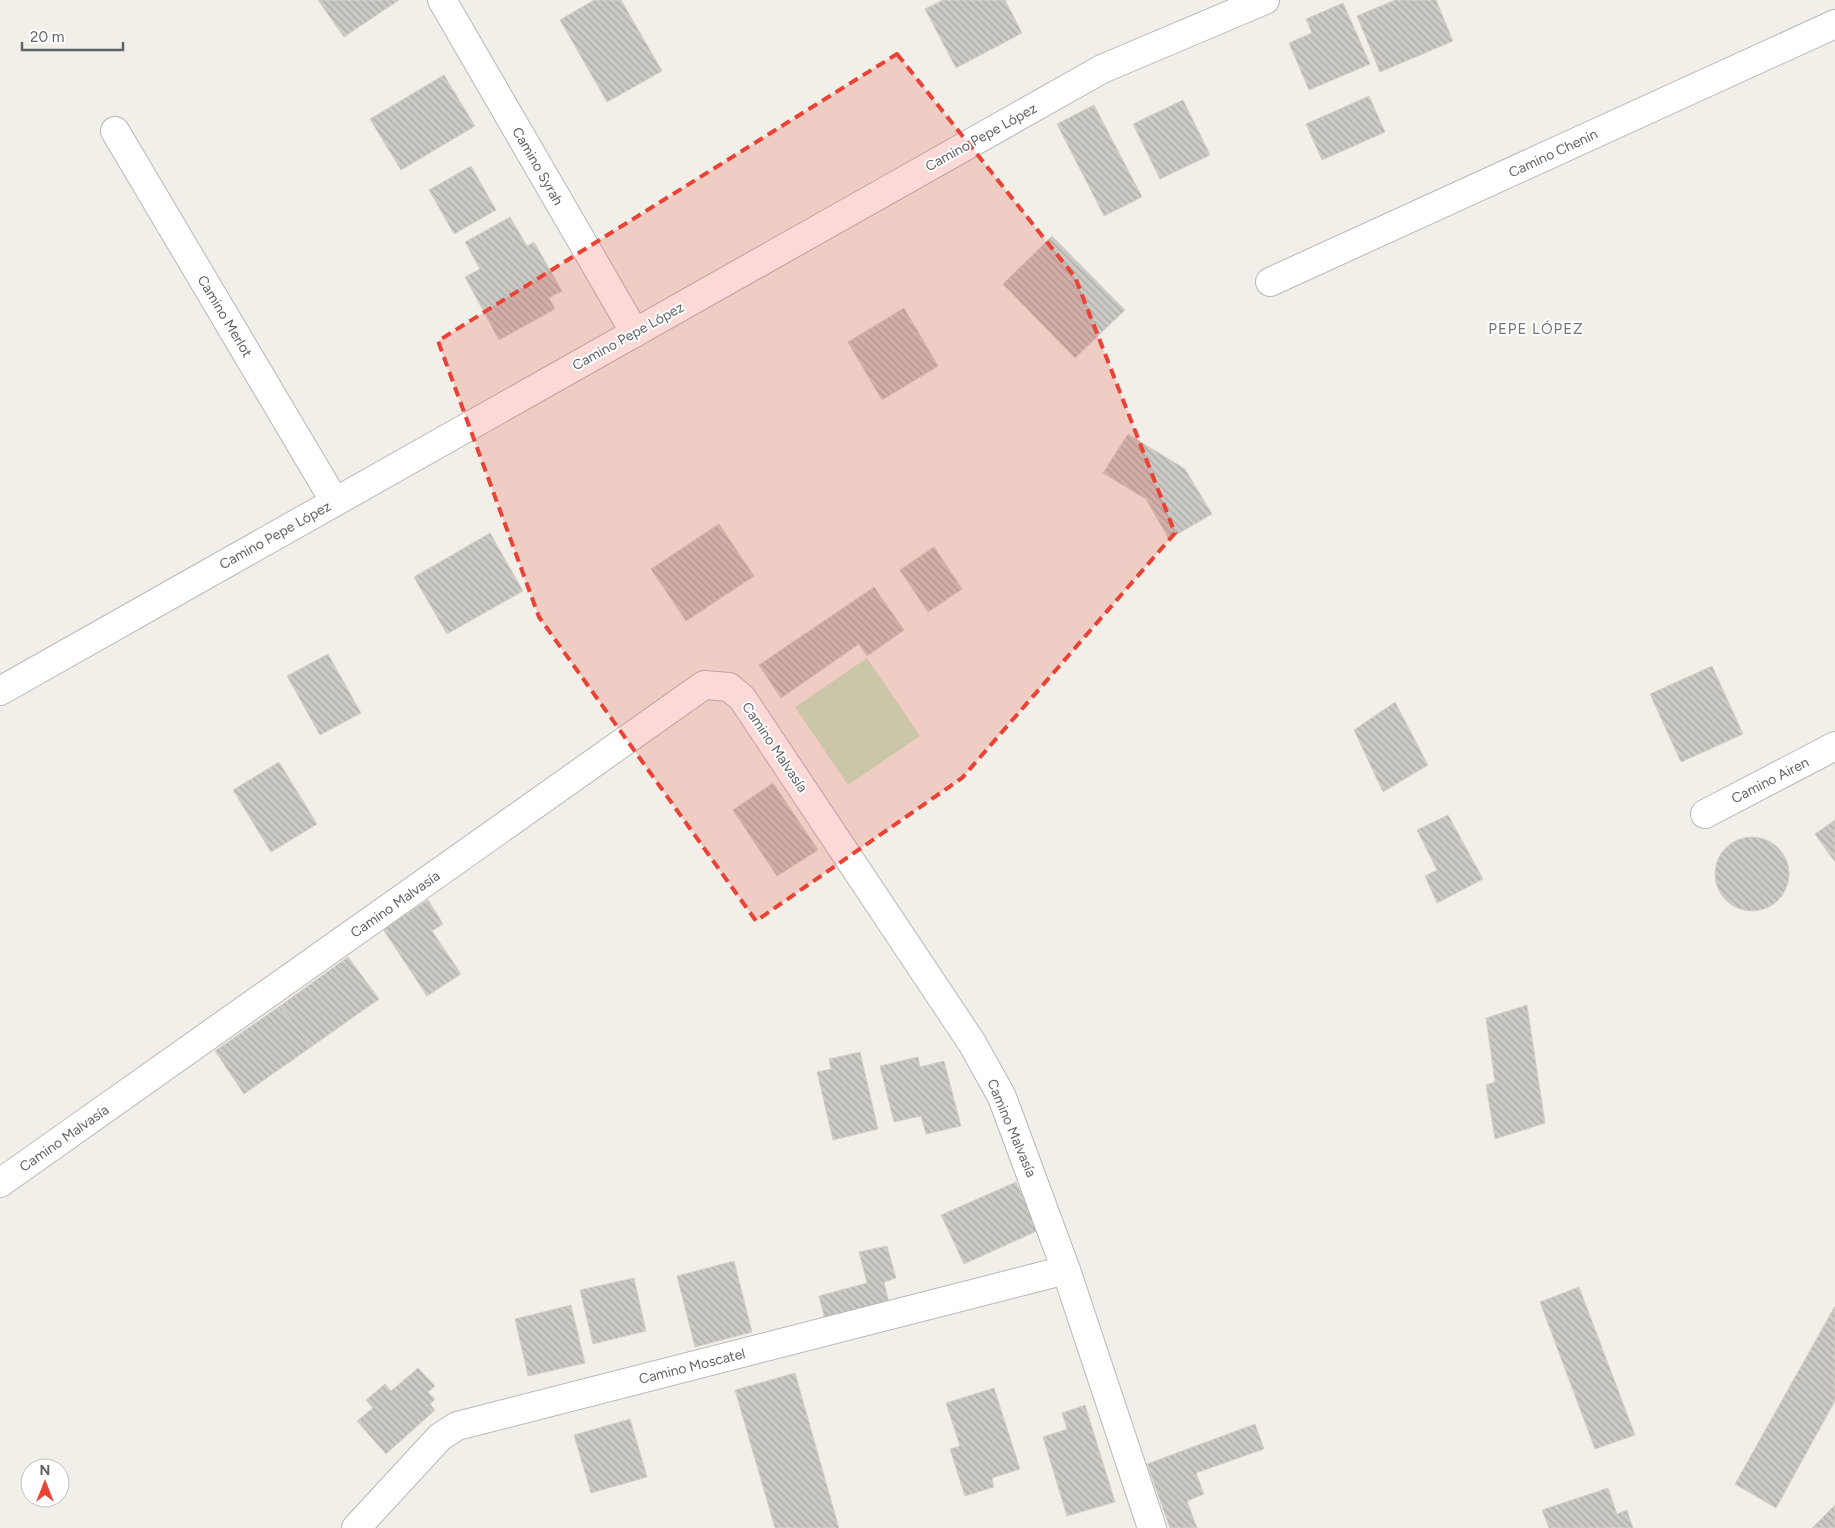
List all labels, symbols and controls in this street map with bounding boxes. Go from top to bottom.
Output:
scale bar [22,20,124,52]
text: 20 m [30,28,64,46]
street label: Camino Pepe López [922,100,1040,175]
street label: Camino Syrah [508,124,567,209]
street label: Camino Chenin [1506,125,1601,181]
street label: Camino Merlot [193,272,256,360]
street label: Camino Pepe López [569,299,687,374]
district label: PEPE LÓPEZ [1488,320,1584,338]
street label: Camino Pepe López [216,498,334,573]
street label: Camino Malvasía [738,699,811,796]
street label: Camino Airen [1729,754,1812,807]
street label: Camino Malvasía [347,867,443,941]
street label: Camino Malvasía [983,1077,1040,1180]
street label: Camino Malvasía [16,1101,112,1175]
street label: Camino Moscatel [637,1345,747,1388]
north arrow [20,1458,70,1508]
text: N [40,1462,50,1479]

